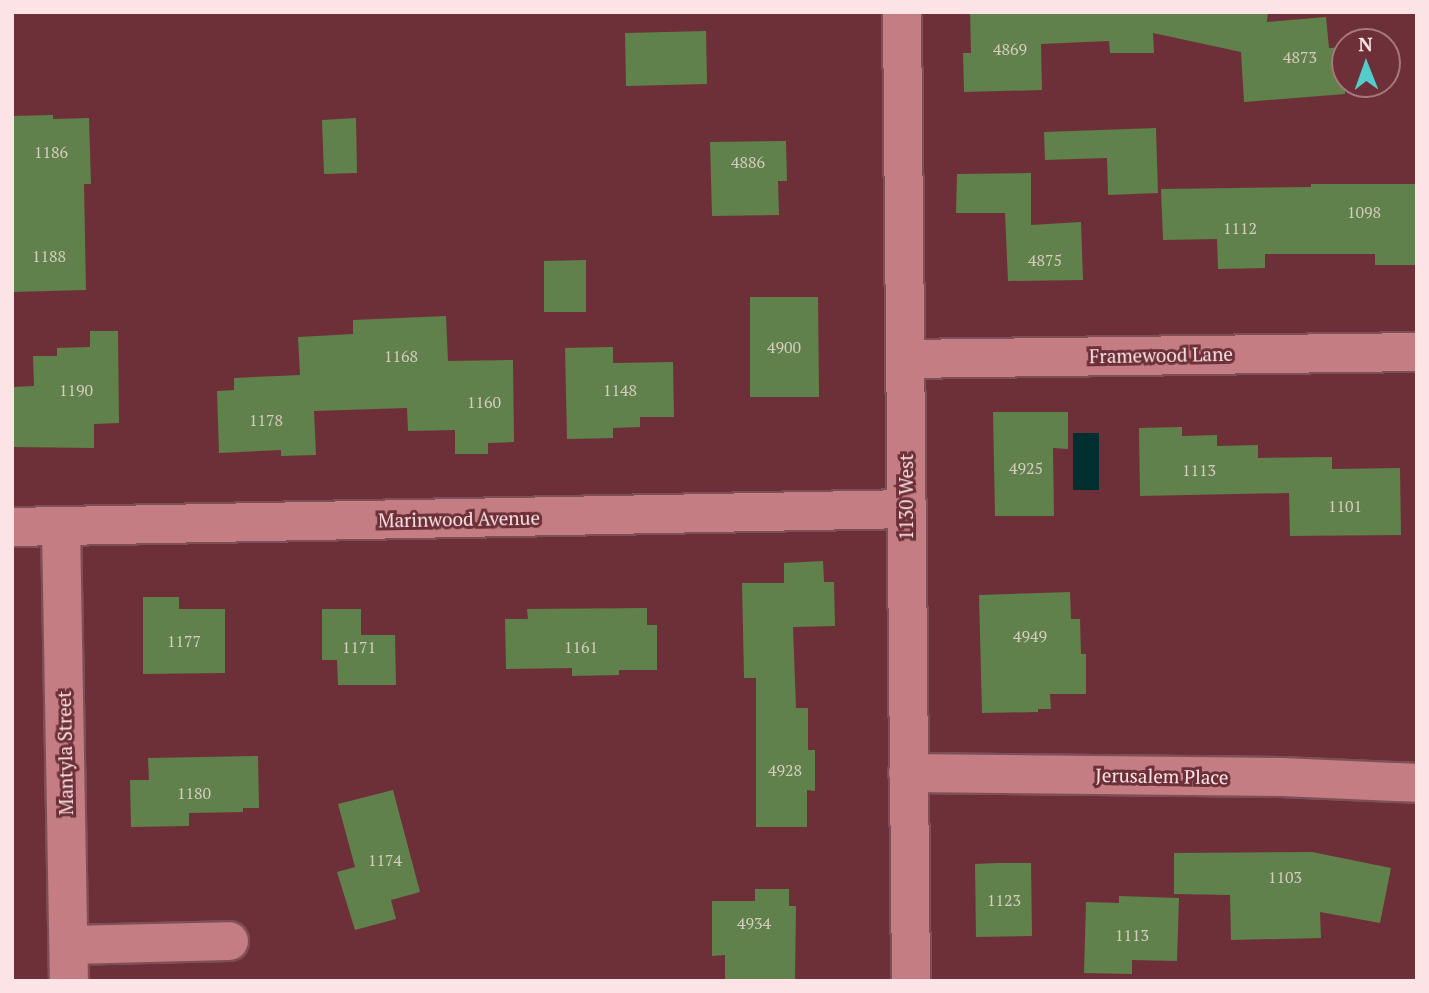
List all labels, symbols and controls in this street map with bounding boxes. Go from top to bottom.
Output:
north arrow [1331,28,1401,98]
text: N [1358,31,1373,56]
house number: 4869 [993,39,1027,59]
house number: 4873 [1283,47,1317,67]
house number: 1186 [34,142,68,162]
house number: 4886 [731,152,765,172]
house number: 1098 [1347,202,1381,222]
house number: 1112 [1223,218,1257,238]
house number: 1188 [32,246,66,266]
house number: 4875 [1028,250,1062,270]
house number: 4900 [767,337,801,357]
street label: Framewood Lane [1089,342,1233,368]
house number: 1168 [384,346,418,366]
house number: 1190 [59,380,93,400]
house number: 1148 [603,380,637,400]
house number: 1160 [467,392,501,412]
house number: 1178 [249,410,283,430]
street label: 1130 West [895,454,917,540]
house number: 4925 [1009,458,1043,478]
house number: 1113 [1182,460,1216,480]
house number: 1101 [1328,496,1362,516]
street label: Marinwood Avenue [378,506,540,532]
house number: 4949 [1013,626,1047,646]
house number: 1177 [167,631,201,651]
house number: 1171 [342,637,376,657]
house number: 1161 [564,637,598,657]
street label: Mantyla Street [53,691,77,815]
house number: 4928 [768,760,802,780]
street label: Jerusalem Place [1095,763,1229,789]
house number: 1180 [177,783,211,803]
house number: 1174 [368,850,402,870]
house number: 1103 [1268,867,1302,887]
house number: 1123 [987,890,1021,910]
house number: 4934 [737,913,771,933]
house number: 1113 [1115,925,1149,945]

